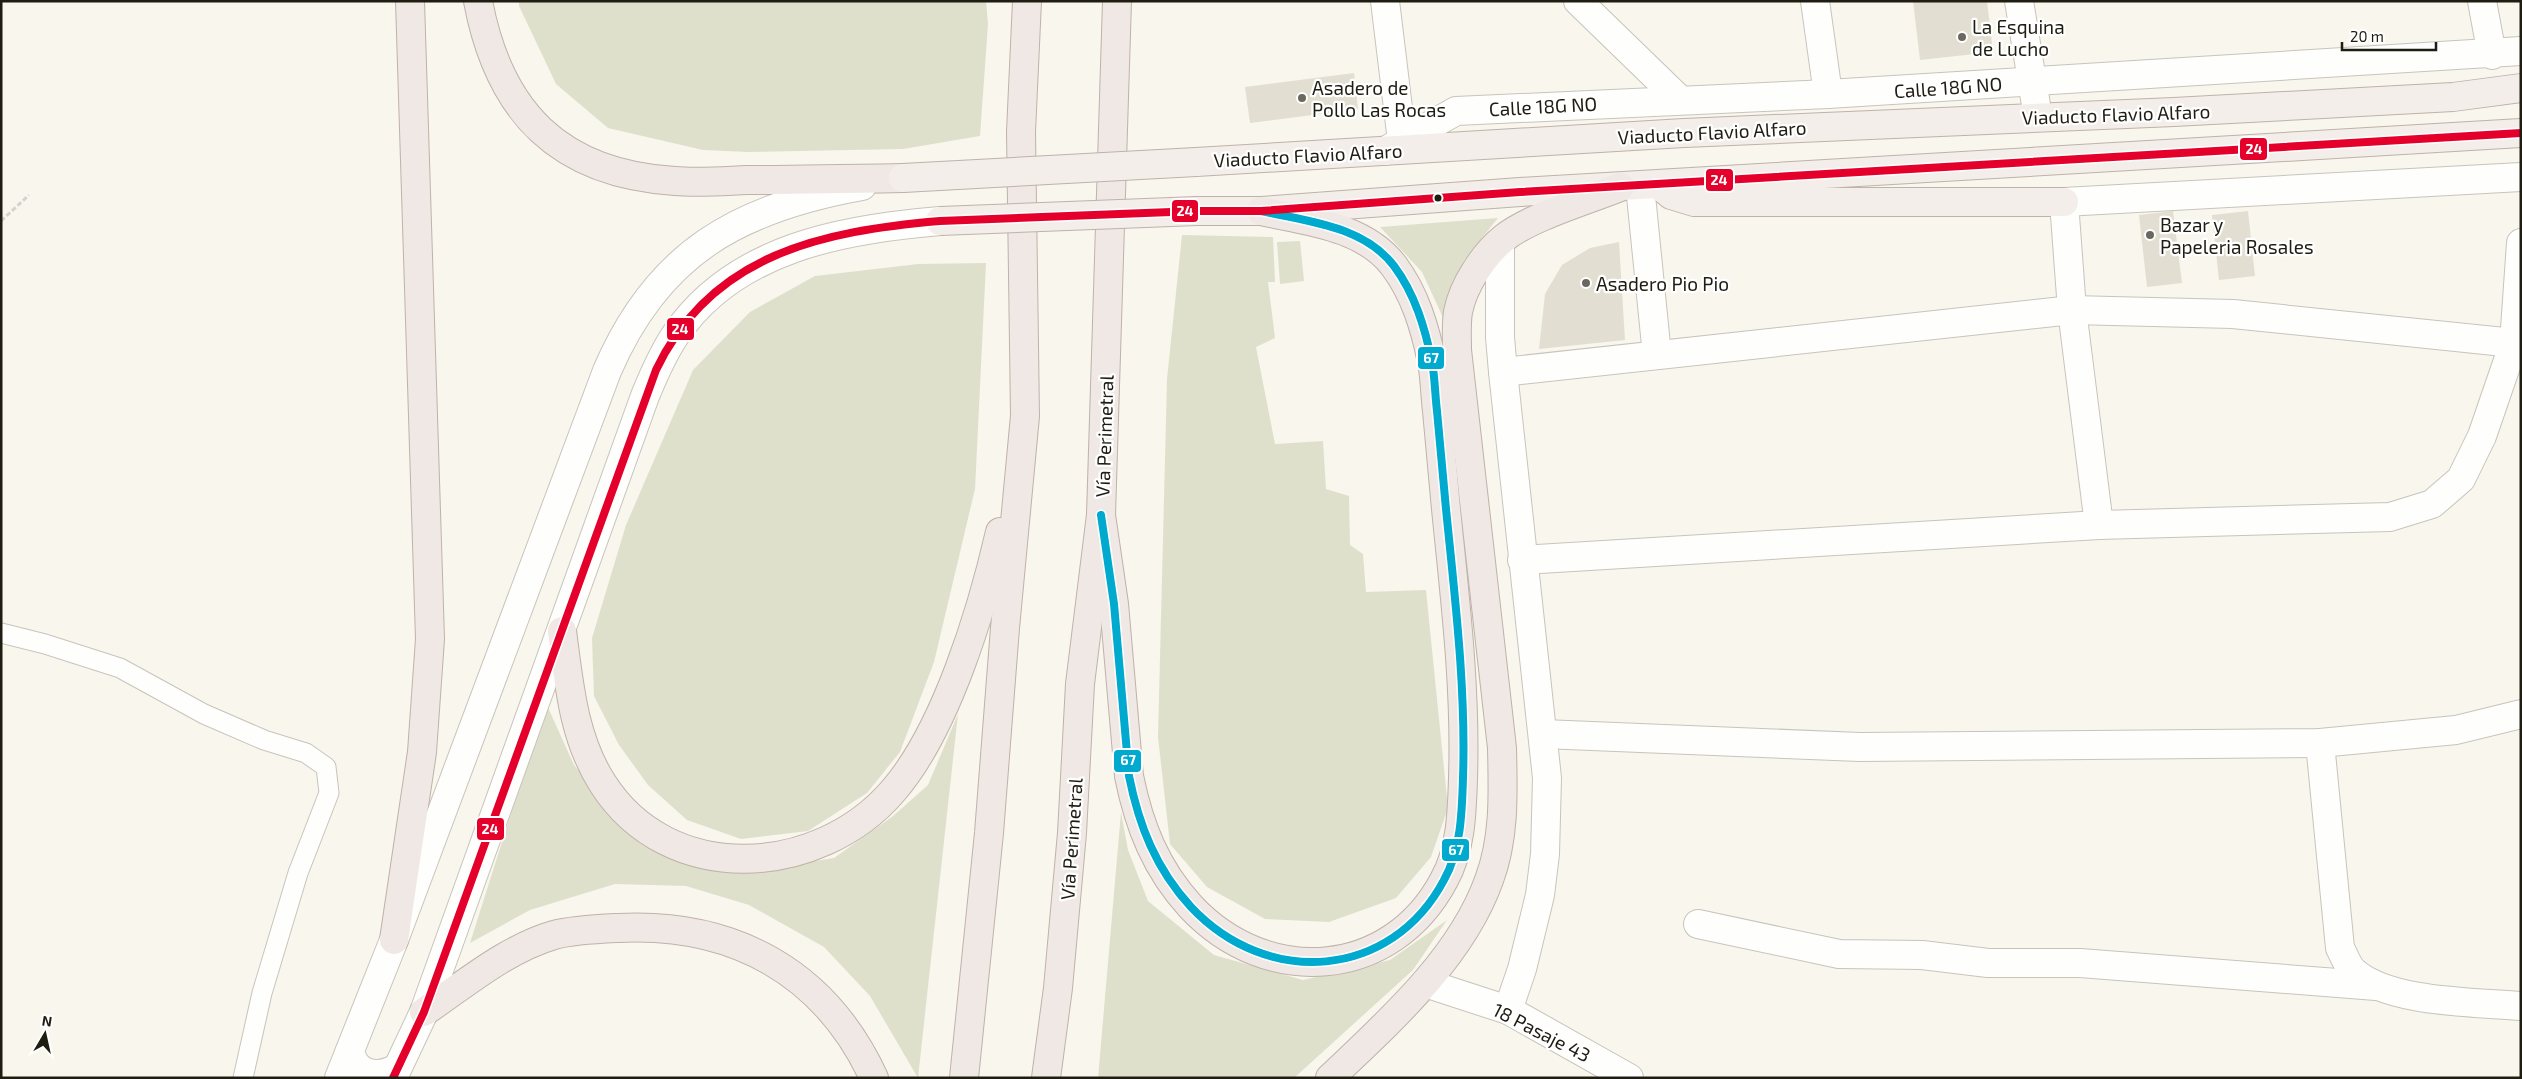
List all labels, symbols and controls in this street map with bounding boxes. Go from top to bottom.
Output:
place label: La Esquina de Lucho [1972,15,2065,60]
scale bar [2342,20,2436,52]
text: 20 m [2350,27,2384,45]
marker: La Esquina de Lucho [1956,31,1968,43]
street label: Calle 18G NO [1893,72,2003,102]
place label: Asadero de Pollo Las Rocas [1312,76,1446,121]
marker: Asadero de Pollo Las Rocas [1296,92,1308,104]
street label: Calle 18G NO [1488,92,1598,120]
street label: Viaducto Flavio Alfaro [2021,99,2211,129]
street label: Viaducto Flavio Alfaro [1617,116,1807,148]
line badge: 24 [2239,137,2268,161]
street label: Viaducto Flavio Alfaro [1213,139,1403,171]
text: 24 [2245,140,2263,157]
line badge: 24 [1705,168,1734,192]
text: 24 [1710,171,1728,188]
unlabelled marker [1433,193,1443,203]
line badge: 24 [1171,199,1199,223]
text: 24 [1176,202,1194,219]
place label: Bazar y Papeleria Rosales [2160,213,2314,258]
marker: Bazar y Papeleria Rosales [2144,229,2156,241]
place label: Asadero Pio Pio [1596,272,1729,295]
marker: Asadero Pio Pio [1580,277,1592,289]
line badge: 24 [666,317,695,341]
text: 24 [671,320,689,337]
line badge: 67 [1417,346,1445,370]
text: 67 [1423,349,1439,366]
street label: Vía Perimetral [1090,374,1118,498]
line badge: 67 [1113,749,1142,773]
text: 67 [1120,751,1136,768]
street label: Vía Perimetral [1055,777,1087,901]
line badge: 24 [476,817,505,841]
text: 24 [481,820,499,837]
line badge: 67 [1441,838,1470,862]
text: 67 [1448,841,1464,858]
street label: 18 Pasaje 43 [1489,998,1595,1066]
north arrow [20,1009,70,1059]
text: N [41,1011,53,1030]

